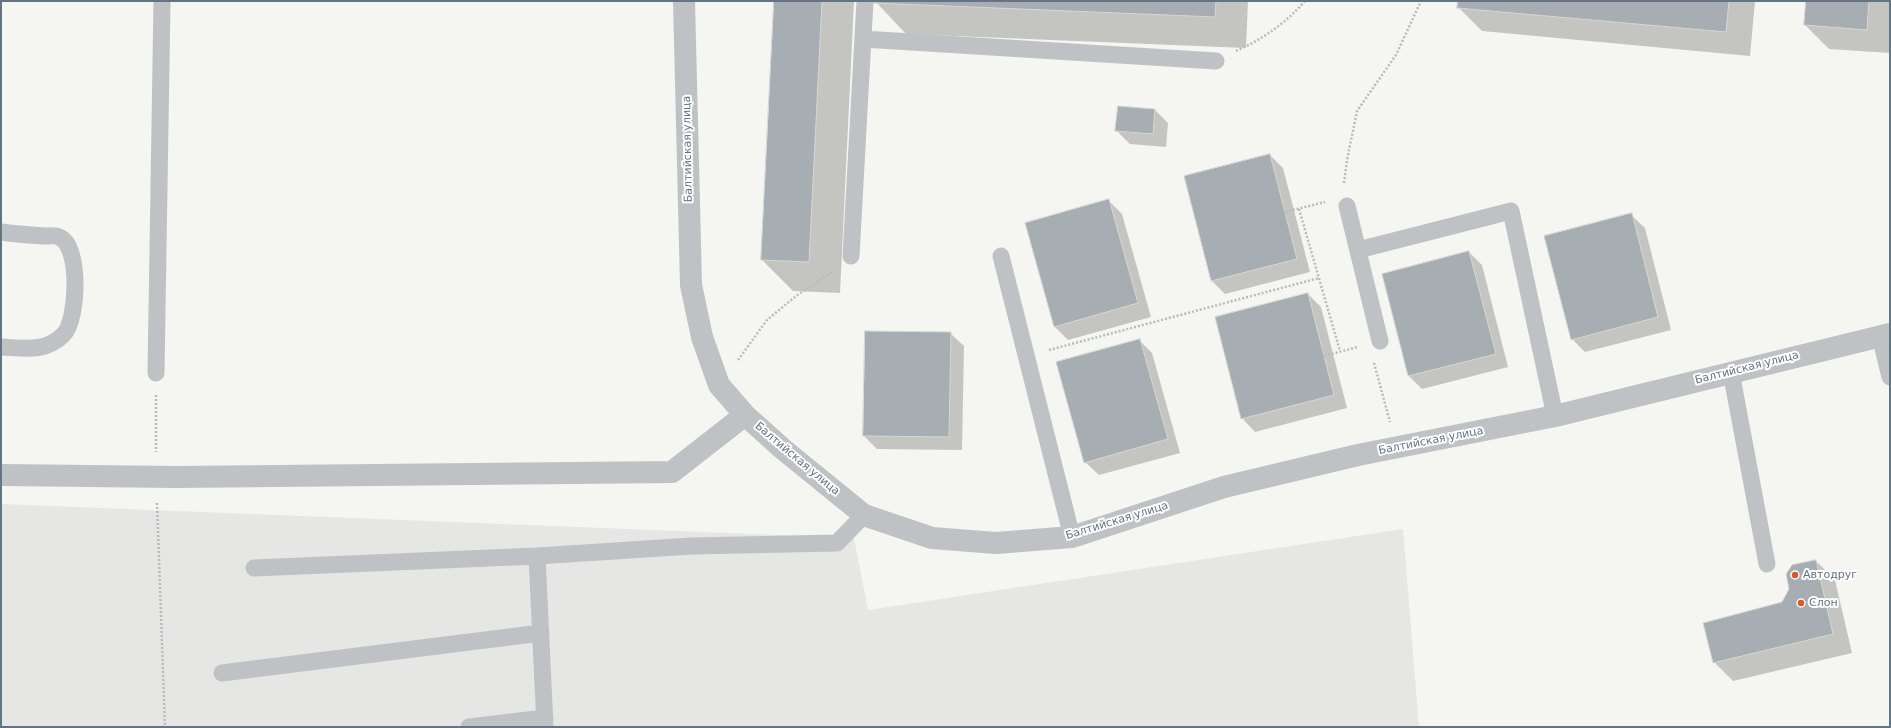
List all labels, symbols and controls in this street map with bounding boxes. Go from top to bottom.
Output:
street label: Балтийская улица [680,96,696,202]
street label: Балтийская улица [1694,349,1800,387]
street label: Балтийская улица [752,420,842,498]
street label: Балтийская улица [1377,424,1485,458]
street label: Балтийская улица [1064,499,1170,543]
place label: Автодруг [1803,568,1857,582]
marker: Автодруг [1790,570,1800,580]
place label: Слон [1809,596,1838,610]
marker: Слон [1796,598,1806,608]

